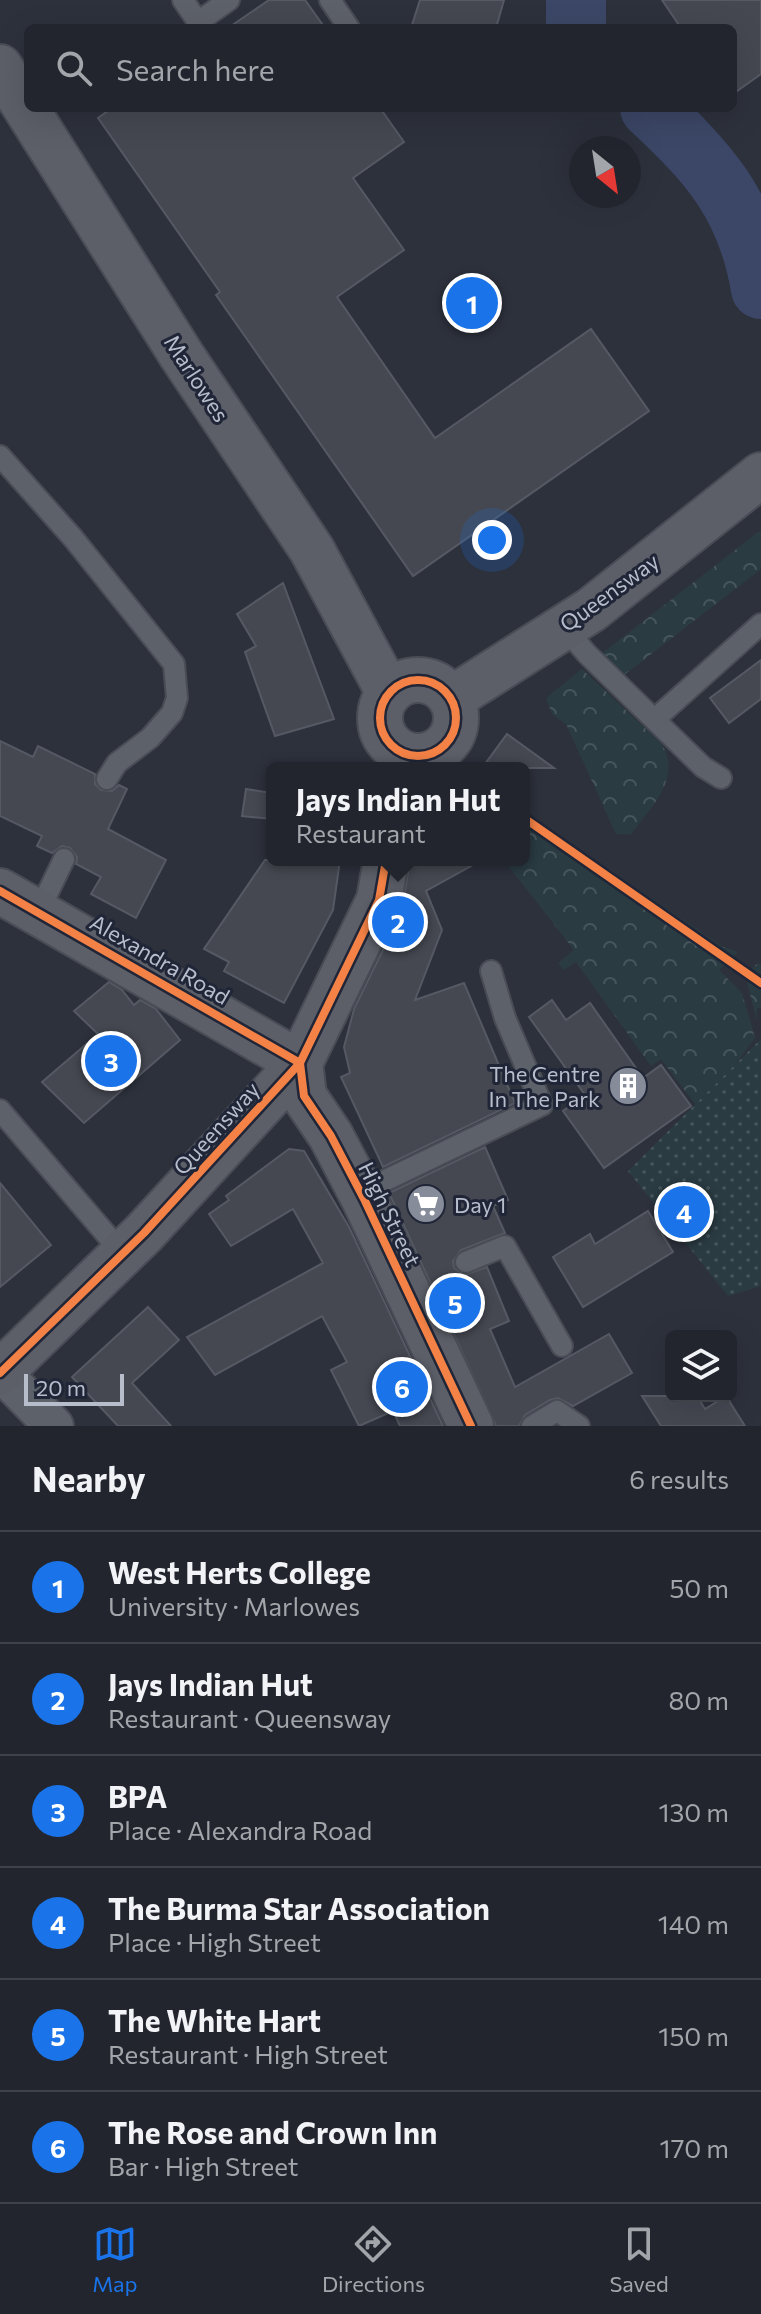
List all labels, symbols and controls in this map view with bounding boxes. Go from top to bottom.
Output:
search box [24,24,737,112]
icon: search [52,46,96,90]
text: Search here [116,50,275,87]
north arrow [569,136,641,208]
pin: 1 [446,273,498,333]
street label: Marlowes [159,329,235,427]
your location [472,520,512,560]
street label: Queensway [554,547,664,637]
popup [266,762,530,866]
text: Jays Indian Hut [296,780,500,817]
text: Restaurant [296,817,426,848]
pin: 2 [372,892,424,952]
street label: Alexandra Road [85,908,235,1010]
pin: 3 [85,1031,137,1091]
place label: The Centre In The Park [488,1060,600,1112]
building icon: The Centre In The Park [607,1065,649,1107]
street label: Queensway [167,1076,265,1180]
street label: High Street [353,1157,427,1271]
pin: 4 [658,1182,710,1242]
supermarket icon: Day 1 [405,1183,447,1225]
place label: Day 1 [454,1191,506,1218]
pin: 5 [429,1273,481,1333]
map controls [665,1330,737,1402]
button: layers [665,1330,737,1402]
pin: 6 [376,1357,428,1417]
scale bar [24,1370,124,1406]
text: 20 m [36,1374,86,1401]
text: Nearby [32,1457,146,1499]
text: 6 results [629,1463,729,1494]
text: West Herts College [108,1553,371,1590]
text: 1 [52,1572,64,1603]
text: 50 m [669,1572,729,1603]
text: University · Marlowes [108,1590,360,1621]
text: Jays Indian Hut [108,1665,313,1702]
text: 2 [51,1684,65,1715]
text: 80 m [669,1684,729,1715]
text: Restaurant · Queensway [108,1702,391,1733]
text: BPA [108,1777,167,1814]
text: 3 [50,1796,66,1827]
text: 130 m [658,1796,729,1827]
text: Place · Alexandra Road [108,1814,372,1845]
text: The Burma Star Association [108,1889,490,1926]
text: 4 [50,1908,66,1939]
text: 140 m [658,1908,729,1939]
text: Place · High Street [108,1926,321,1957]
text: The White Hart [108,2001,321,2038]
text: 5 [50,2020,66,2051]
text: 150 m [658,2020,729,2051]
text: Restaurant · High Street [108,2038,388,2069]
text: The Rose and Crown Inn [108,2113,437,2150]
text: 6 [50,2132,66,2163]
text: 170 m [660,2132,729,2163]
text: Bar · High Street [108,2150,299,2181]
tab: Map [92,2222,138,2297]
tab: Directions [322,2222,425,2297]
tab: Saved [609,2222,669,2297]

